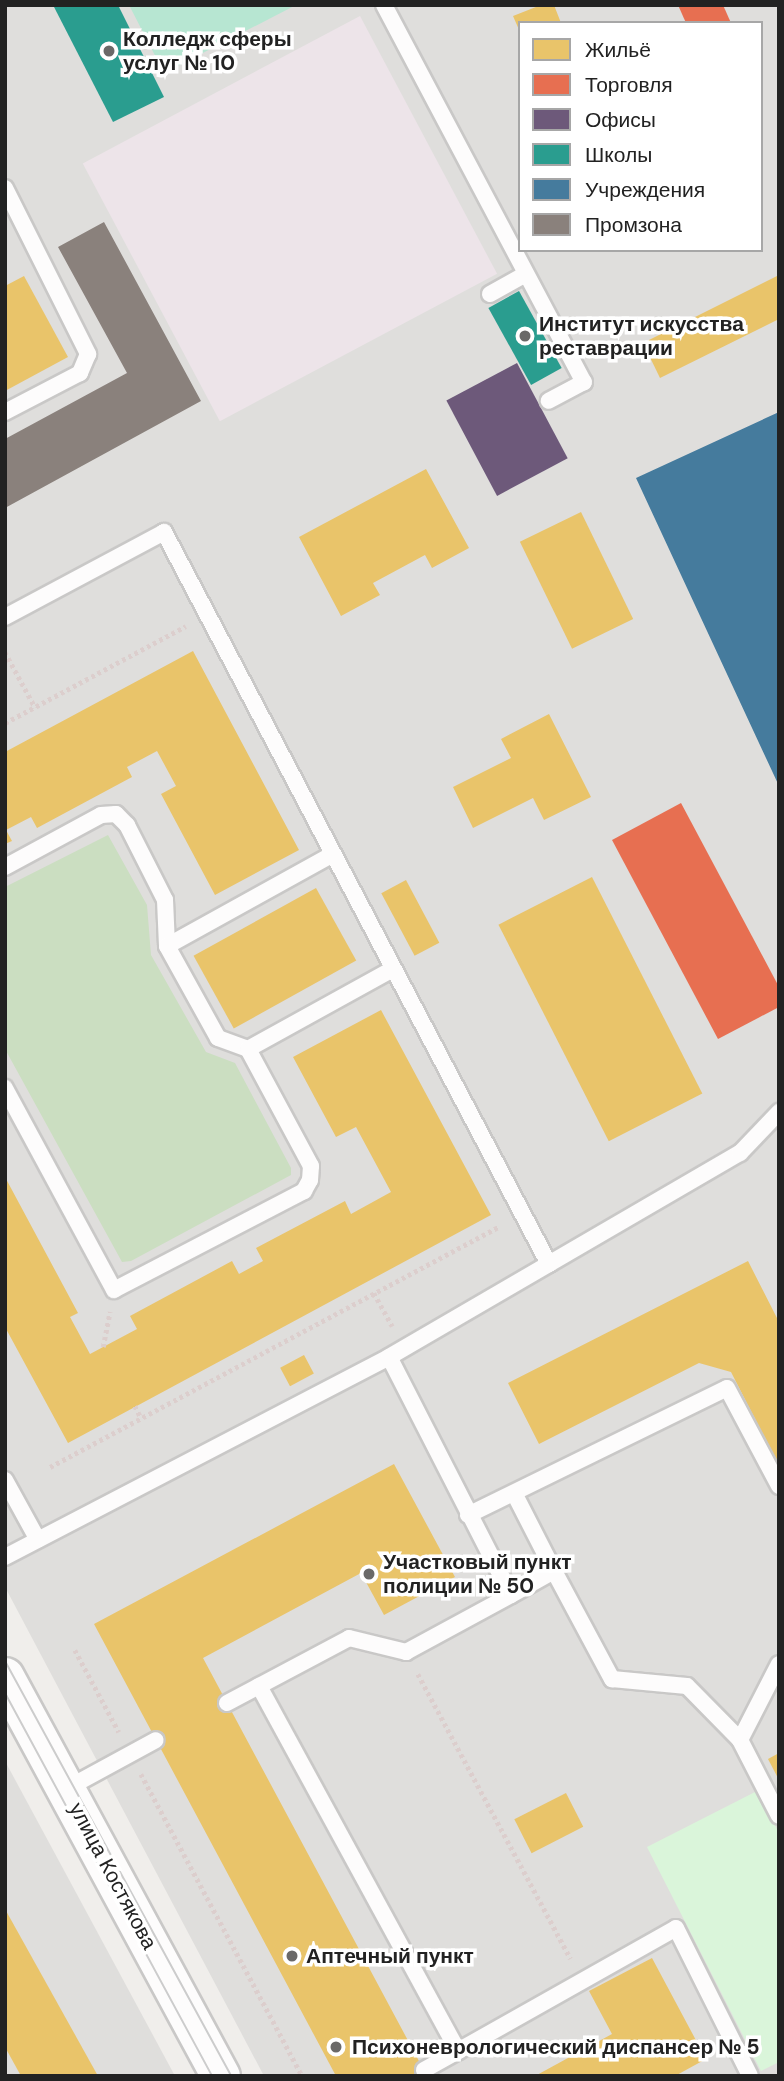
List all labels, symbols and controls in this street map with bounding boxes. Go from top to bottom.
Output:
legend [518,21,763,252]
place label: Колледж сферы услуг № 10 [123,26,292,76]
text: Жильё [585,36,651,64]
marker: Колледж сферы услуг № 10 [101,43,117,59]
text: Торговля [585,71,673,99]
text: Офисы [585,106,656,134]
text: Школы [585,141,652,169]
text: Учреждения [585,176,705,204]
text: Промзона [585,211,682,239]
place label: Институт искусства реставрации [539,311,744,361]
marker: Институт искусства реставрации [517,328,533,344]
place label: Участковый пункт полиции № 50 [383,1549,571,1599]
marker: Участковый пункт полиции № 50 [361,1566,377,1582]
street label: улица Костякова [64,1798,162,1954]
place label: Аптечный пункт [306,1943,474,1969]
marker: Аптечный пункт [284,1948,300,1964]
place label: Психоневрологический диспансер № 5 [352,2034,760,2060]
marker: Психоневрологический диспансер № 5 [326,2037,346,2057]

